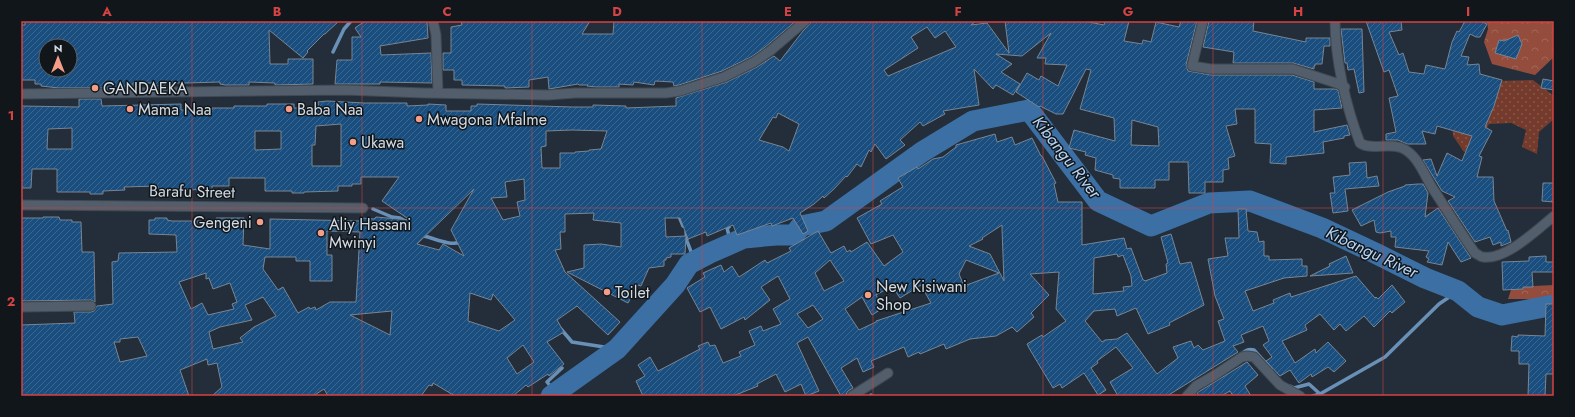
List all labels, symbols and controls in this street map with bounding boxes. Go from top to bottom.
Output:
text: A [101,2,112,21]
text: B [273,2,282,21]
text: C [442,2,452,21]
text: D [612,2,622,21]
text: E [784,2,792,21]
text: F [954,2,962,21]
text: G [1123,2,1134,21]
text: H [1293,2,1303,21]
text: I [1466,2,1470,21]
north arrow [38,38,78,78]
text: N [54,40,62,56]
place label: GANDAEKA [103,77,188,100]
marker: GANDAEKA [90,83,100,93]
place label: Mama Naa [138,98,211,121]
place label: Baba Naa [297,98,363,121]
marker: Mama Naa [125,104,135,114]
marker: Baba Naa [284,104,294,114]
text: 1 [8,106,14,125]
place label: Mwagona Mfalme [427,108,547,131]
water label: Kibangu River [1027,111,1108,204]
marker: Mwagona Mfalme [414,114,424,124]
place label: Ukawa [361,131,404,154]
marker: Ukawa [348,137,358,147]
street label: Barafu Street [149,179,235,204]
place label: Gengeni [193,211,252,234]
place label: Aliy Hassani Mwinyi [329,213,412,254]
marker: Gengeni [255,217,265,227]
water label: Kibangu River [1322,220,1423,284]
marker: Aliy Hassani Mwinyi [316,228,326,238]
place label: New Kisiwani Shop [876,275,967,316]
place label: Toilet [615,281,650,304]
marker: Toilet [602,287,612,297]
marker: New Kisiwani Shop [863,290,873,300]
text: 2 [7,292,15,311]

